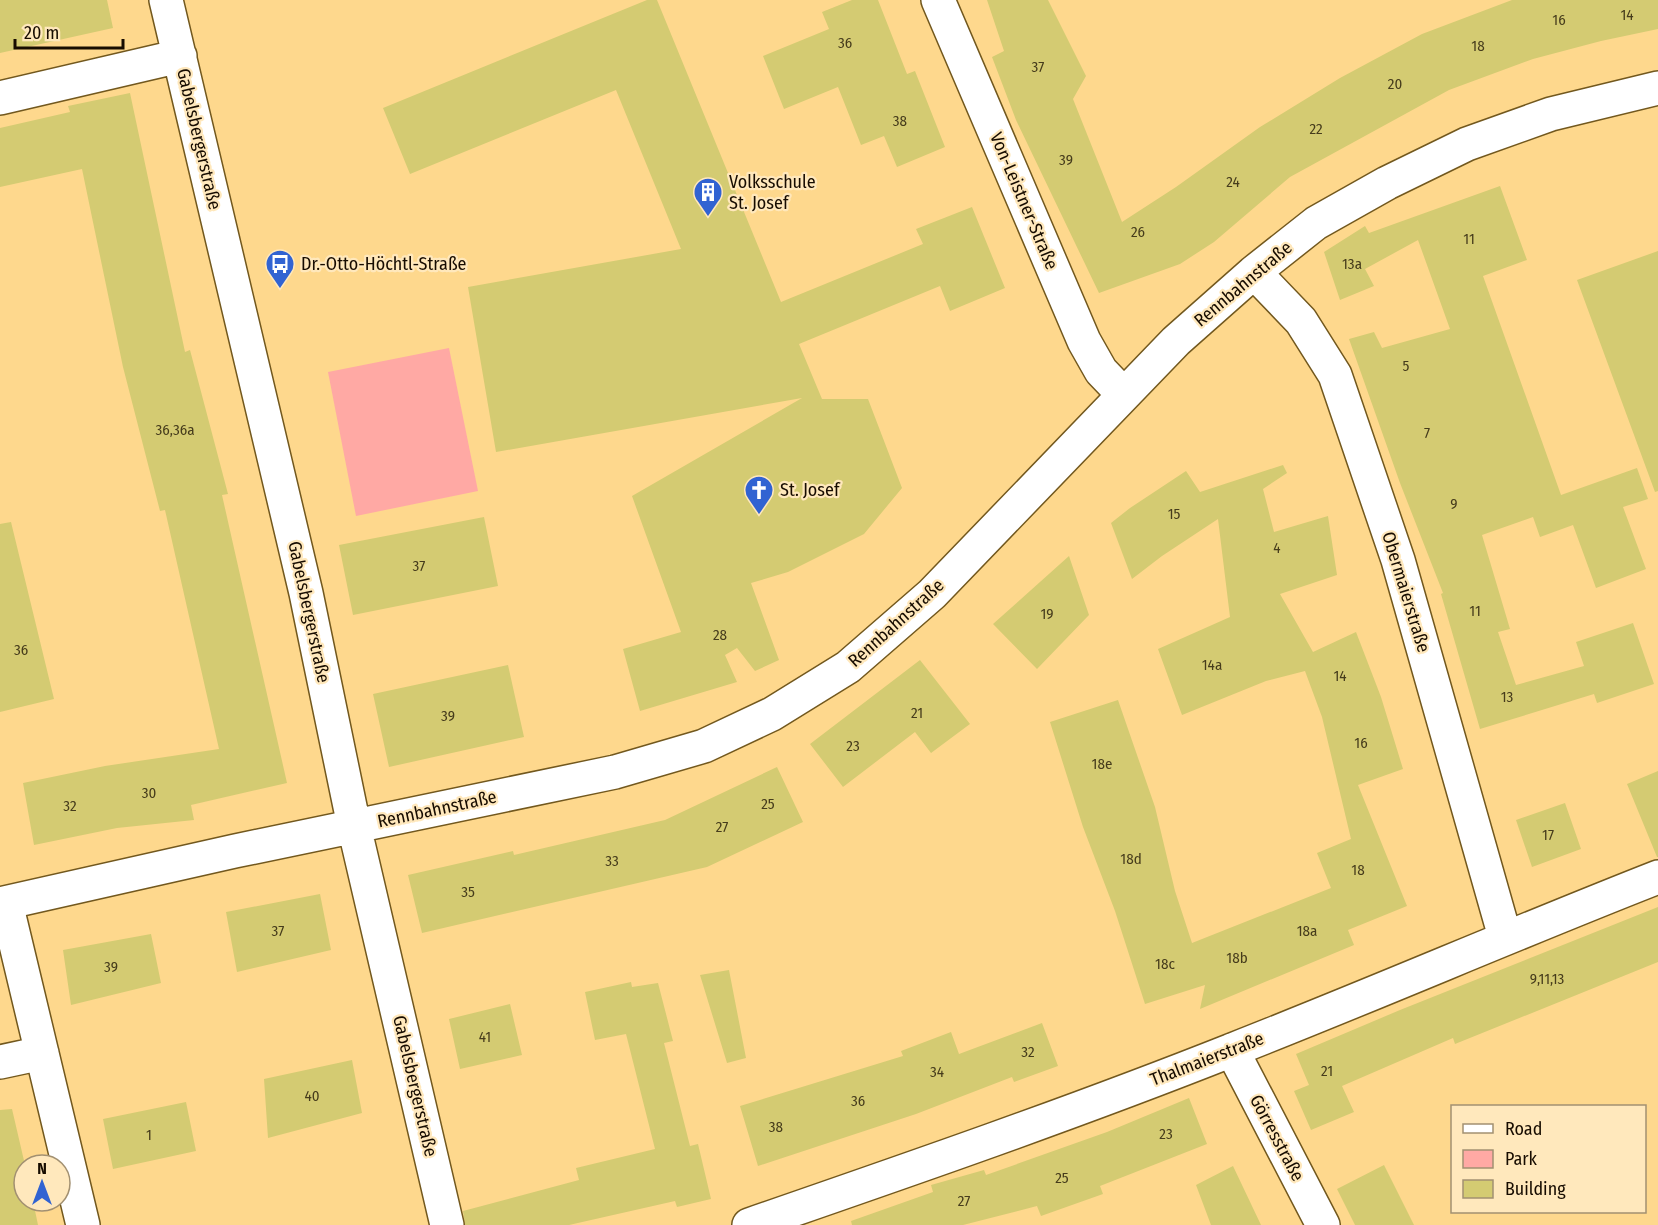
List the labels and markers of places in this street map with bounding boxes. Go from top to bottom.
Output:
place label: Volksschule St. Josef [729,171,816,214]
building icon: Volksschule St. Josef [692,176,724,218]
bus stop icon: Dr.-Otto-Höchtl-Straße [264,248,296,290]
place label: Dr.-Otto-Höchtl-Straße [301,253,467,275]
church icon: St. Josef [743,474,775,516]
place label: St. Josef [780,479,841,501]

